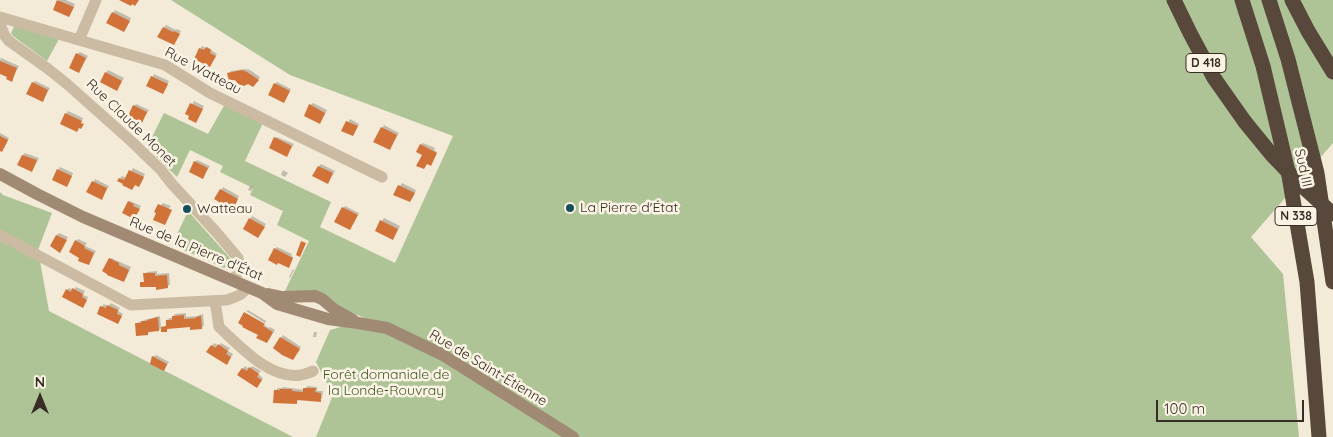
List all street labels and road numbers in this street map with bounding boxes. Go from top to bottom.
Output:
street label: Rue Watteau [162,44,244,98]
road number: D 418 [1186,54,1226,72]
street label: Rue Claude Monet [83,76,179,170]
street label: Sud III [1291,147,1315,189]
road number: N 338 [1275,207,1317,226]
street label: Rue de la Pierre d'État [127,213,265,285]
street label: Rue de Saint-Étienne [426,326,550,410]

